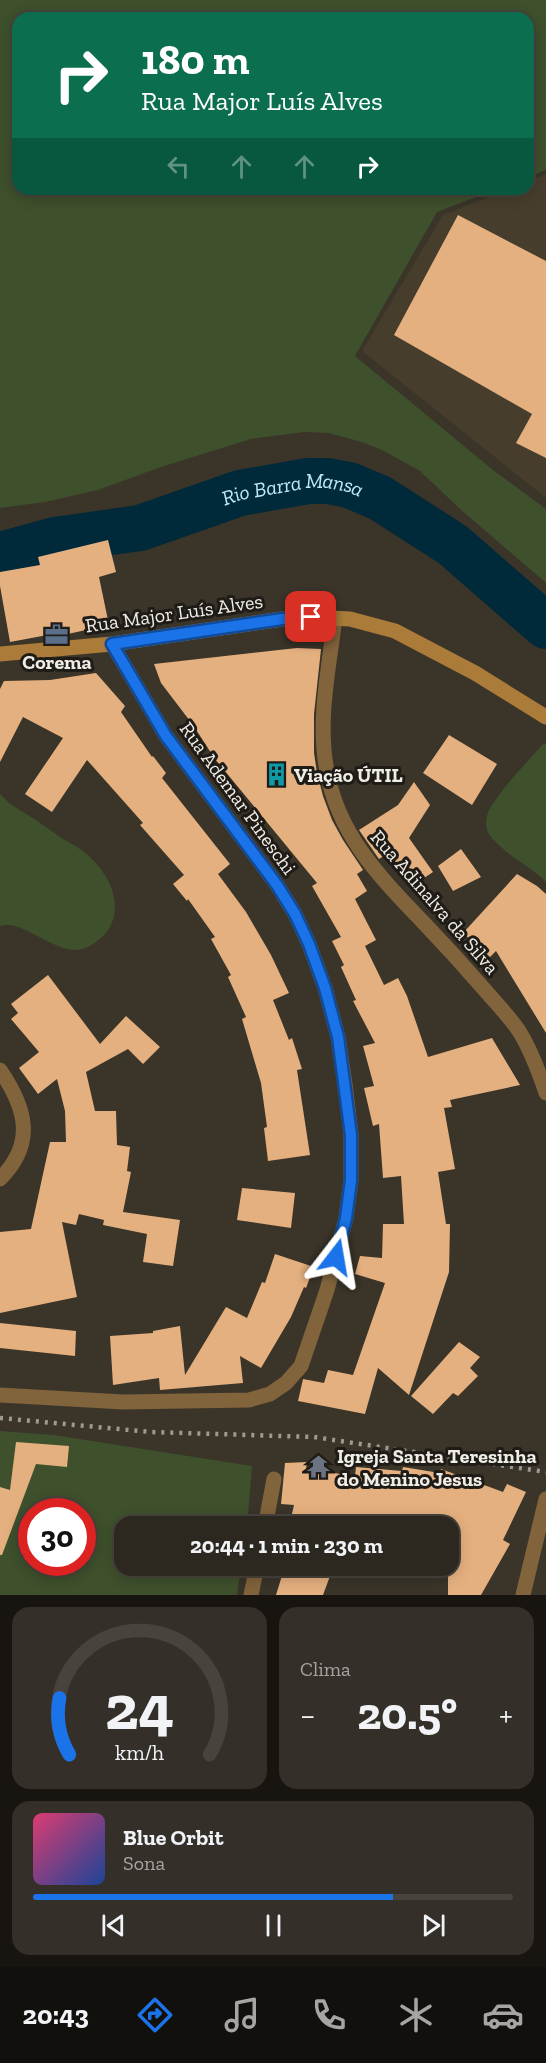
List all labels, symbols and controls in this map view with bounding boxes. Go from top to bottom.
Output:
text: 180 m [141,34,249,85]
icon: right [42,36,120,114]
text: Rua Major Luís Alves [141,85,383,117]
icon: left [162,150,195,183]
icon: ahead [225,150,258,183]
icon: ahead [288,150,321,183]
icon: right [351,150,384,183]
water label: Rio Barra Mansa [218,467,368,510]
street label: Rua Major Luís Alves [84,589,264,637]
pin [285,591,336,642]
icon: arrive [294,600,327,633]
office icon: Corema [44,621,70,647]
place label: Corema [22,650,92,674]
street label: Rua Ademar Pineschi [175,717,302,879]
building icon: Viação ÚTIL [263,762,289,788]
place label: Viação ÚTIL [294,763,403,787]
street label: Rua Adinalva da Silva [366,825,504,979]
position arrow [304,1225,368,1289]
place label: Igreja Santa Teresinha do Menino Jesus [337,1444,537,1491]
temple icon: Igreja Santa Teresinha do Menino Jesus [306,1454,332,1480]
speed limit sign: 30 [18,1498,96,1576]
text: 20:44 · 1 min · 230 m [190,1532,383,1559]
text: Clima [300,1657,351,1681]
text: 24 [105,1670,174,1745]
text: 20.5° [357,1687,457,1741]
text: − [300,1695,315,1734]
text: + [499,1695,513,1734]
text: km/h [115,1740,164,1765]
text: Blue Orbit [123,1824,223,1851]
text: Sona [123,1851,165,1875]
icon: previous [97,1909,130,1942]
icon: pause [257,1909,290,1942]
icon: next [417,1909,450,1942]
icon: directions [134,1994,176,2036]
icon: music [221,1994,263,2036]
icon: phone [308,1994,350,2036]
icon: climate [395,1994,437,2036]
icon: car [482,1994,524,2036]
text: 20:43 [22,1999,89,2031]

